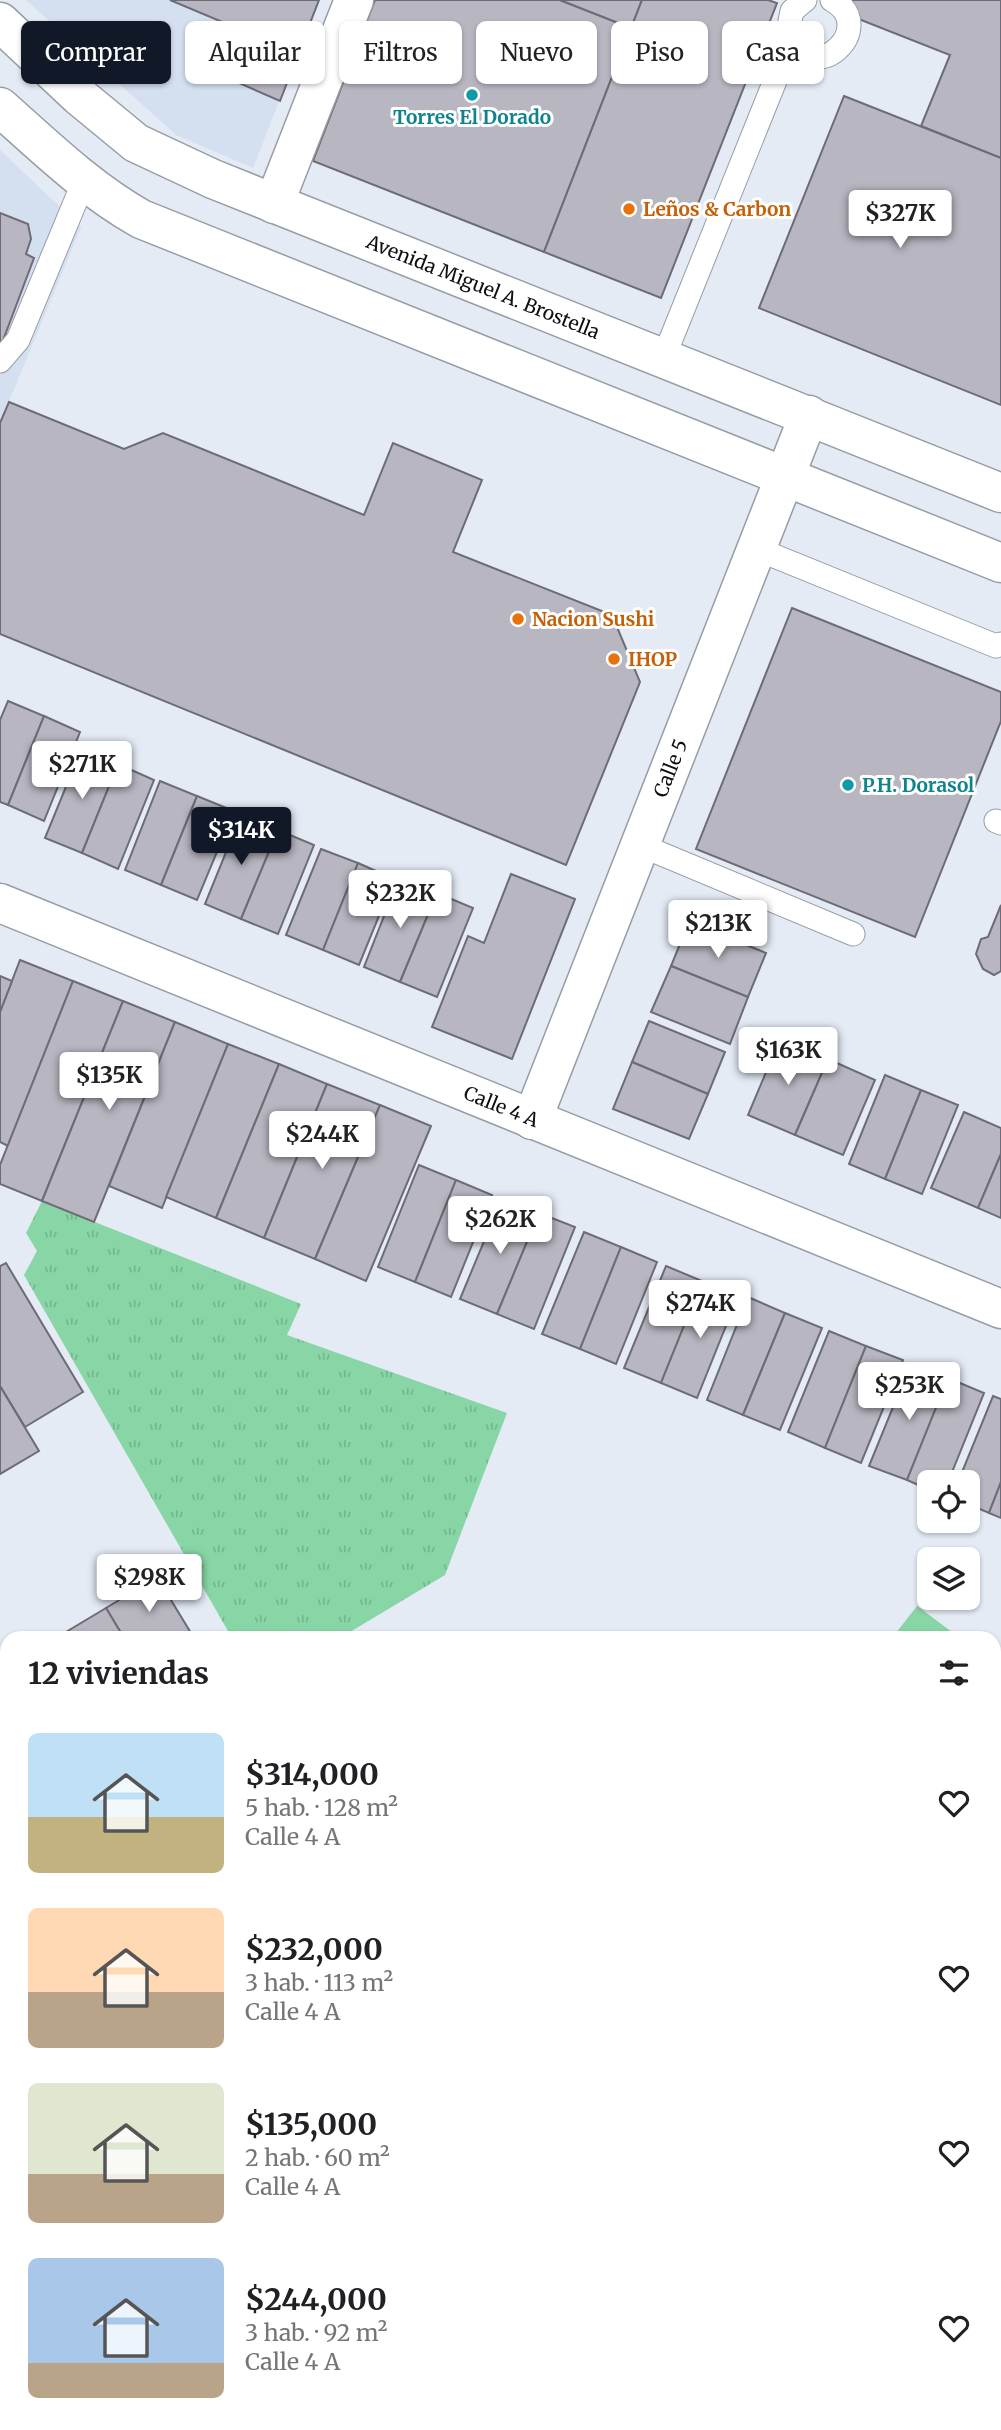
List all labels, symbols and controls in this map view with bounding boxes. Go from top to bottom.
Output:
chip: Comprar [21,21,171,84]
chip: Alquilar [185,21,325,84]
chip: Filtros [339,21,462,84]
chip: Nuevo [476,21,597,84]
chip: Piso [611,21,708,84]
chip: Casa [722,21,824,84]
marker: Torres El Dorado [464,87,480,103]
place label: Torres El Dorado [393,105,551,129]
pin: $327K [851,190,949,250]
place label: Leños & Carbon [643,197,791,221]
text: $327K [865,198,935,227]
marker: Leños & Carbon [621,201,637,217]
street label: Avenida Miguel A. Brostella [362,229,603,344]
place label: Nacion Sushi [532,607,655,631]
marker: Nacion Sushi [510,611,526,627]
place label: IHOP [628,647,678,671]
marker: IHOP [606,651,622,667]
street label: Calle 5 [648,736,692,801]
pin: $271K [33,742,131,801]
text: $271K [48,749,116,778]
place label: P.H. Dorasol [862,773,974,797]
marker: P.H. Dorasol [840,777,856,793]
pin: $314K [192,808,290,867]
text: $314K [207,815,275,844]
pin: $232K [351,870,449,930]
text: $232K [365,878,435,907]
pin: $213K [669,900,767,960]
text: $213K [684,908,752,937]
pin: $163K [739,1028,837,1087]
text: $163K [755,1035,821,1064]
pin: $135K [60,1052,158,1112]
text: $135K [76,1060,142,1089]
street label: Calle 4 A [460,1080,543,1132]
pin: $244K [273,1112,371,1171]
text: $244K [285,1119,359,1148]
pin: $262K [451,1196,549,1256]
text: $262K [464,1204,536,1233]
pin: $274K [651,1280,749,1340]
text: $274K [665,1288,735,1317]
pin: $253K [860,1362,958,1422]
text: $253K [874,1370,944,1399]
map controls [917,1470,980,1610]
button: locate [917,1470,980,1533]
button: layers [917,1547,980,1610]
pin: $298K [100,1554,198,1614]
text: $298K [113,1562,185,1591]
text: 12 viviendas [28,1654,209,1692]
icon: filters [935,1654,973,1692]
text: $314,000 [245,1755,379,1793]
icon: home [84,1761,168,1845]
icon: heart [935,1784,973,1822]
text: 5 hab. · 128 m² [245,1793,398,1822]
text: Calle 4 A [245,1822,340,1851]
text: $232,000 [245,1930,383,1968]
icon: home [84,1936,168,2020]
icon: heart [935,1959,973,1997]
text: 3 hab. · 113 m² [245,1968,393,1997]
text: Calle 4 A [245,1997,340,2026]
text: $135,000 [245,2105,377,2143]
icon: home [84,2111,168,2195]
icon: heart [935,2134,973,2172]
text: 2 hab. · 60 m² [245,2143,390,2172]
text: Calle 4 A [245,2172,340,2201]
text: $244,000 [245,2280,387,2318]
icon: home [84,2286,168,2370]
icon: heart [935,2309,973,2347]
text: 3 hab. · 92 m² [245,2318,387,2347]
text: Calle 4 A [245,2347,340,2376]

